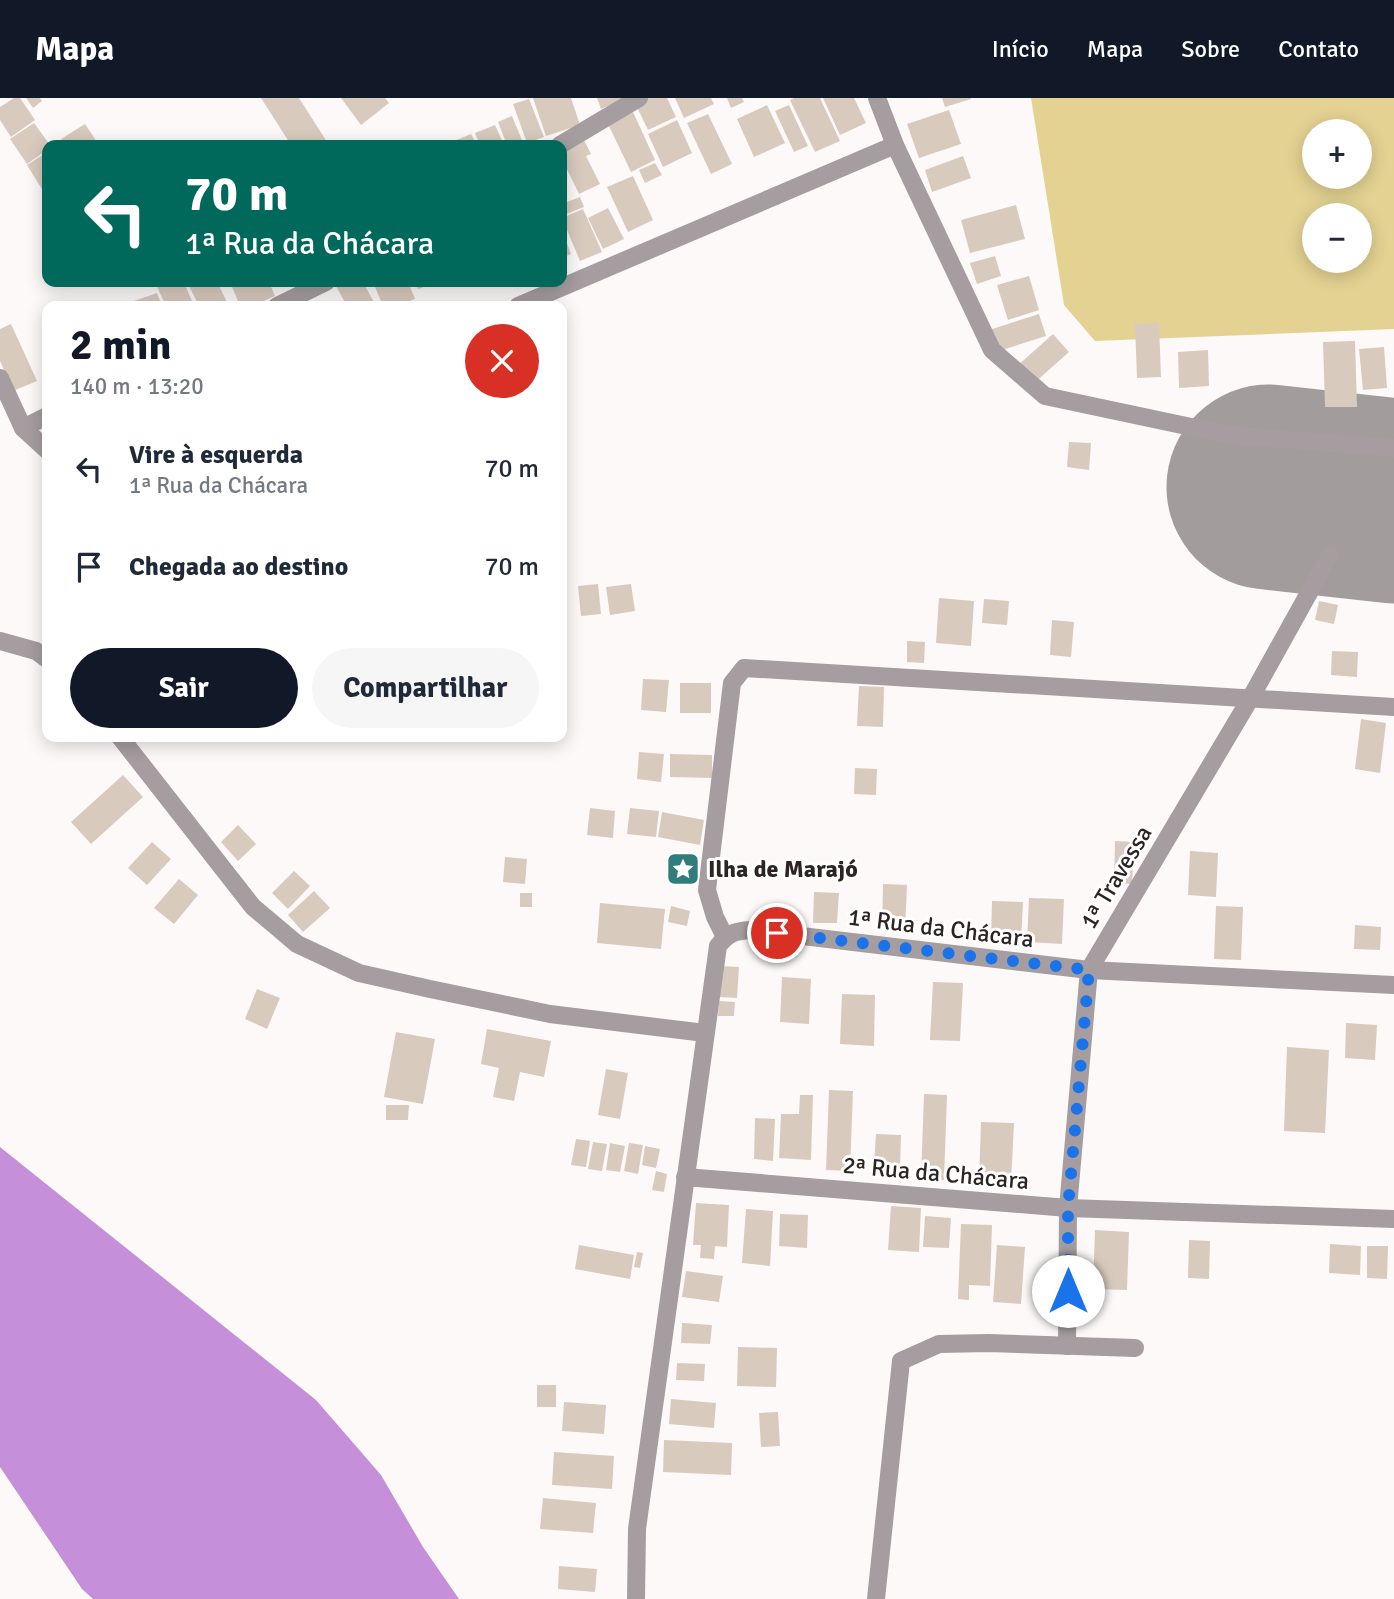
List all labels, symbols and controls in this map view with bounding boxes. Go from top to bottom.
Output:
text: Mapa [35,29,114,70]
text: Início [992,34,1049,64]
text: Mapa [1087,34,1143,64]
text: Sobre [1181,34,1240,64]
text: Contato [1278,34,1359,64]
map controls [1302,119,1372,273]
button: + [1302,119,1372,189]
text: 70 m [185,164,288,224]
icon: left [70,168,161,259]
button: − [1302,203,1372,273]
text: 1ª Rua da Chácara [185,224,434,263]
text: 2 min [70,320,171,371]
button: close [465,324,539,398]
text: 140 m · 13:20 [70,372,204,401]
text: Vire à esquerda [129,439,303,471]
icon: left [70,450,108,488]
text: 70 m [484,453,539,485]
text: 1ª Rua da Chácara [129,471,308,500]
icon: arrive [70,548,108,586]
text: Chegada ao destino [129,551,348,583]
text: 70 m [484,551,539,583]
button: Sair [70,648,298,728]
button: Compartilhar [312,648,539,728]
street label: 1ª Travessa [1073,820,1159,934]
place icon: Ilha de Marajó [664,850,702,888]
place label: Ilha de Marajó [708,854,858,884]
street label: 1ª Rua da Chácara [846,902,1036,954]
pin [747,903,807,963]
icon: arrive [758,914,796,952]
street label: 2ª Rua da Chácara [842,1150,1030,1196]
position arrow [1031,1254,1105,1328]

